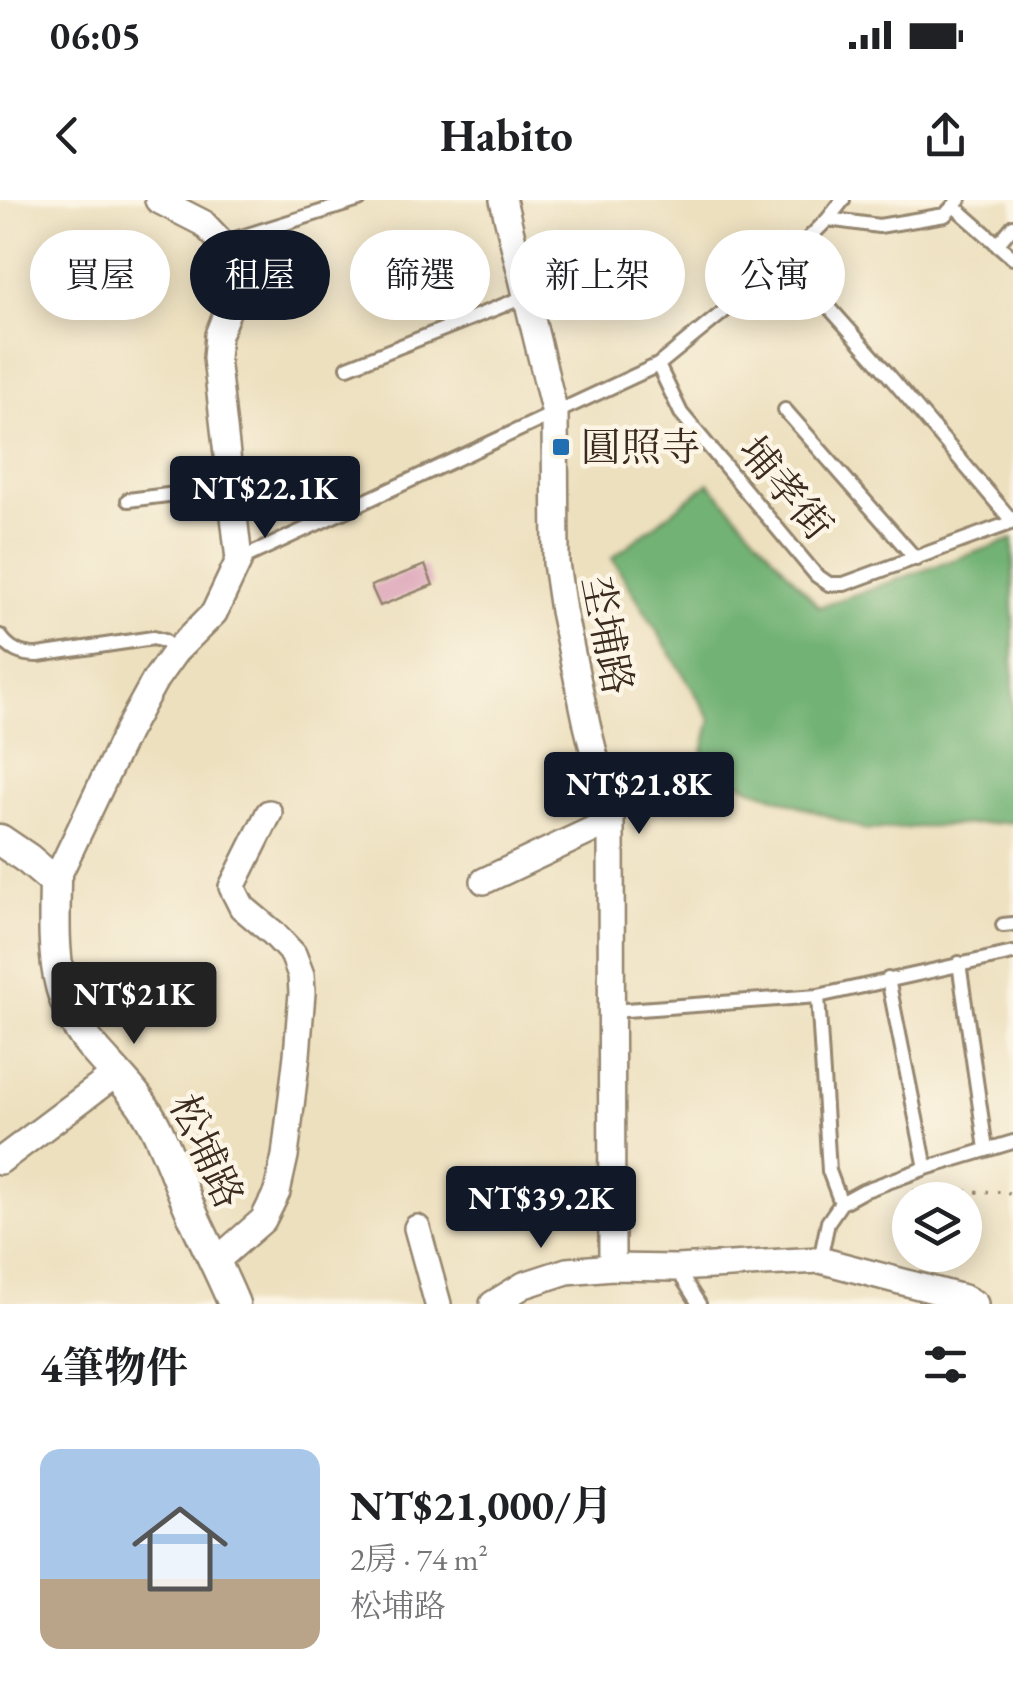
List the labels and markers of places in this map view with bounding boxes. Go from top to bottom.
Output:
place label: 圓照寺 [581,421,701,473]
marker: 圓照寺 [550,436,572,458]
pin: NT$22.1K [162,456,368,541]
pin: NT$21.8K [536,752,742,837]
pin: NT$21K [53,962,215,1047]
pin: NT$39.2K [438,1166,644,1251]

